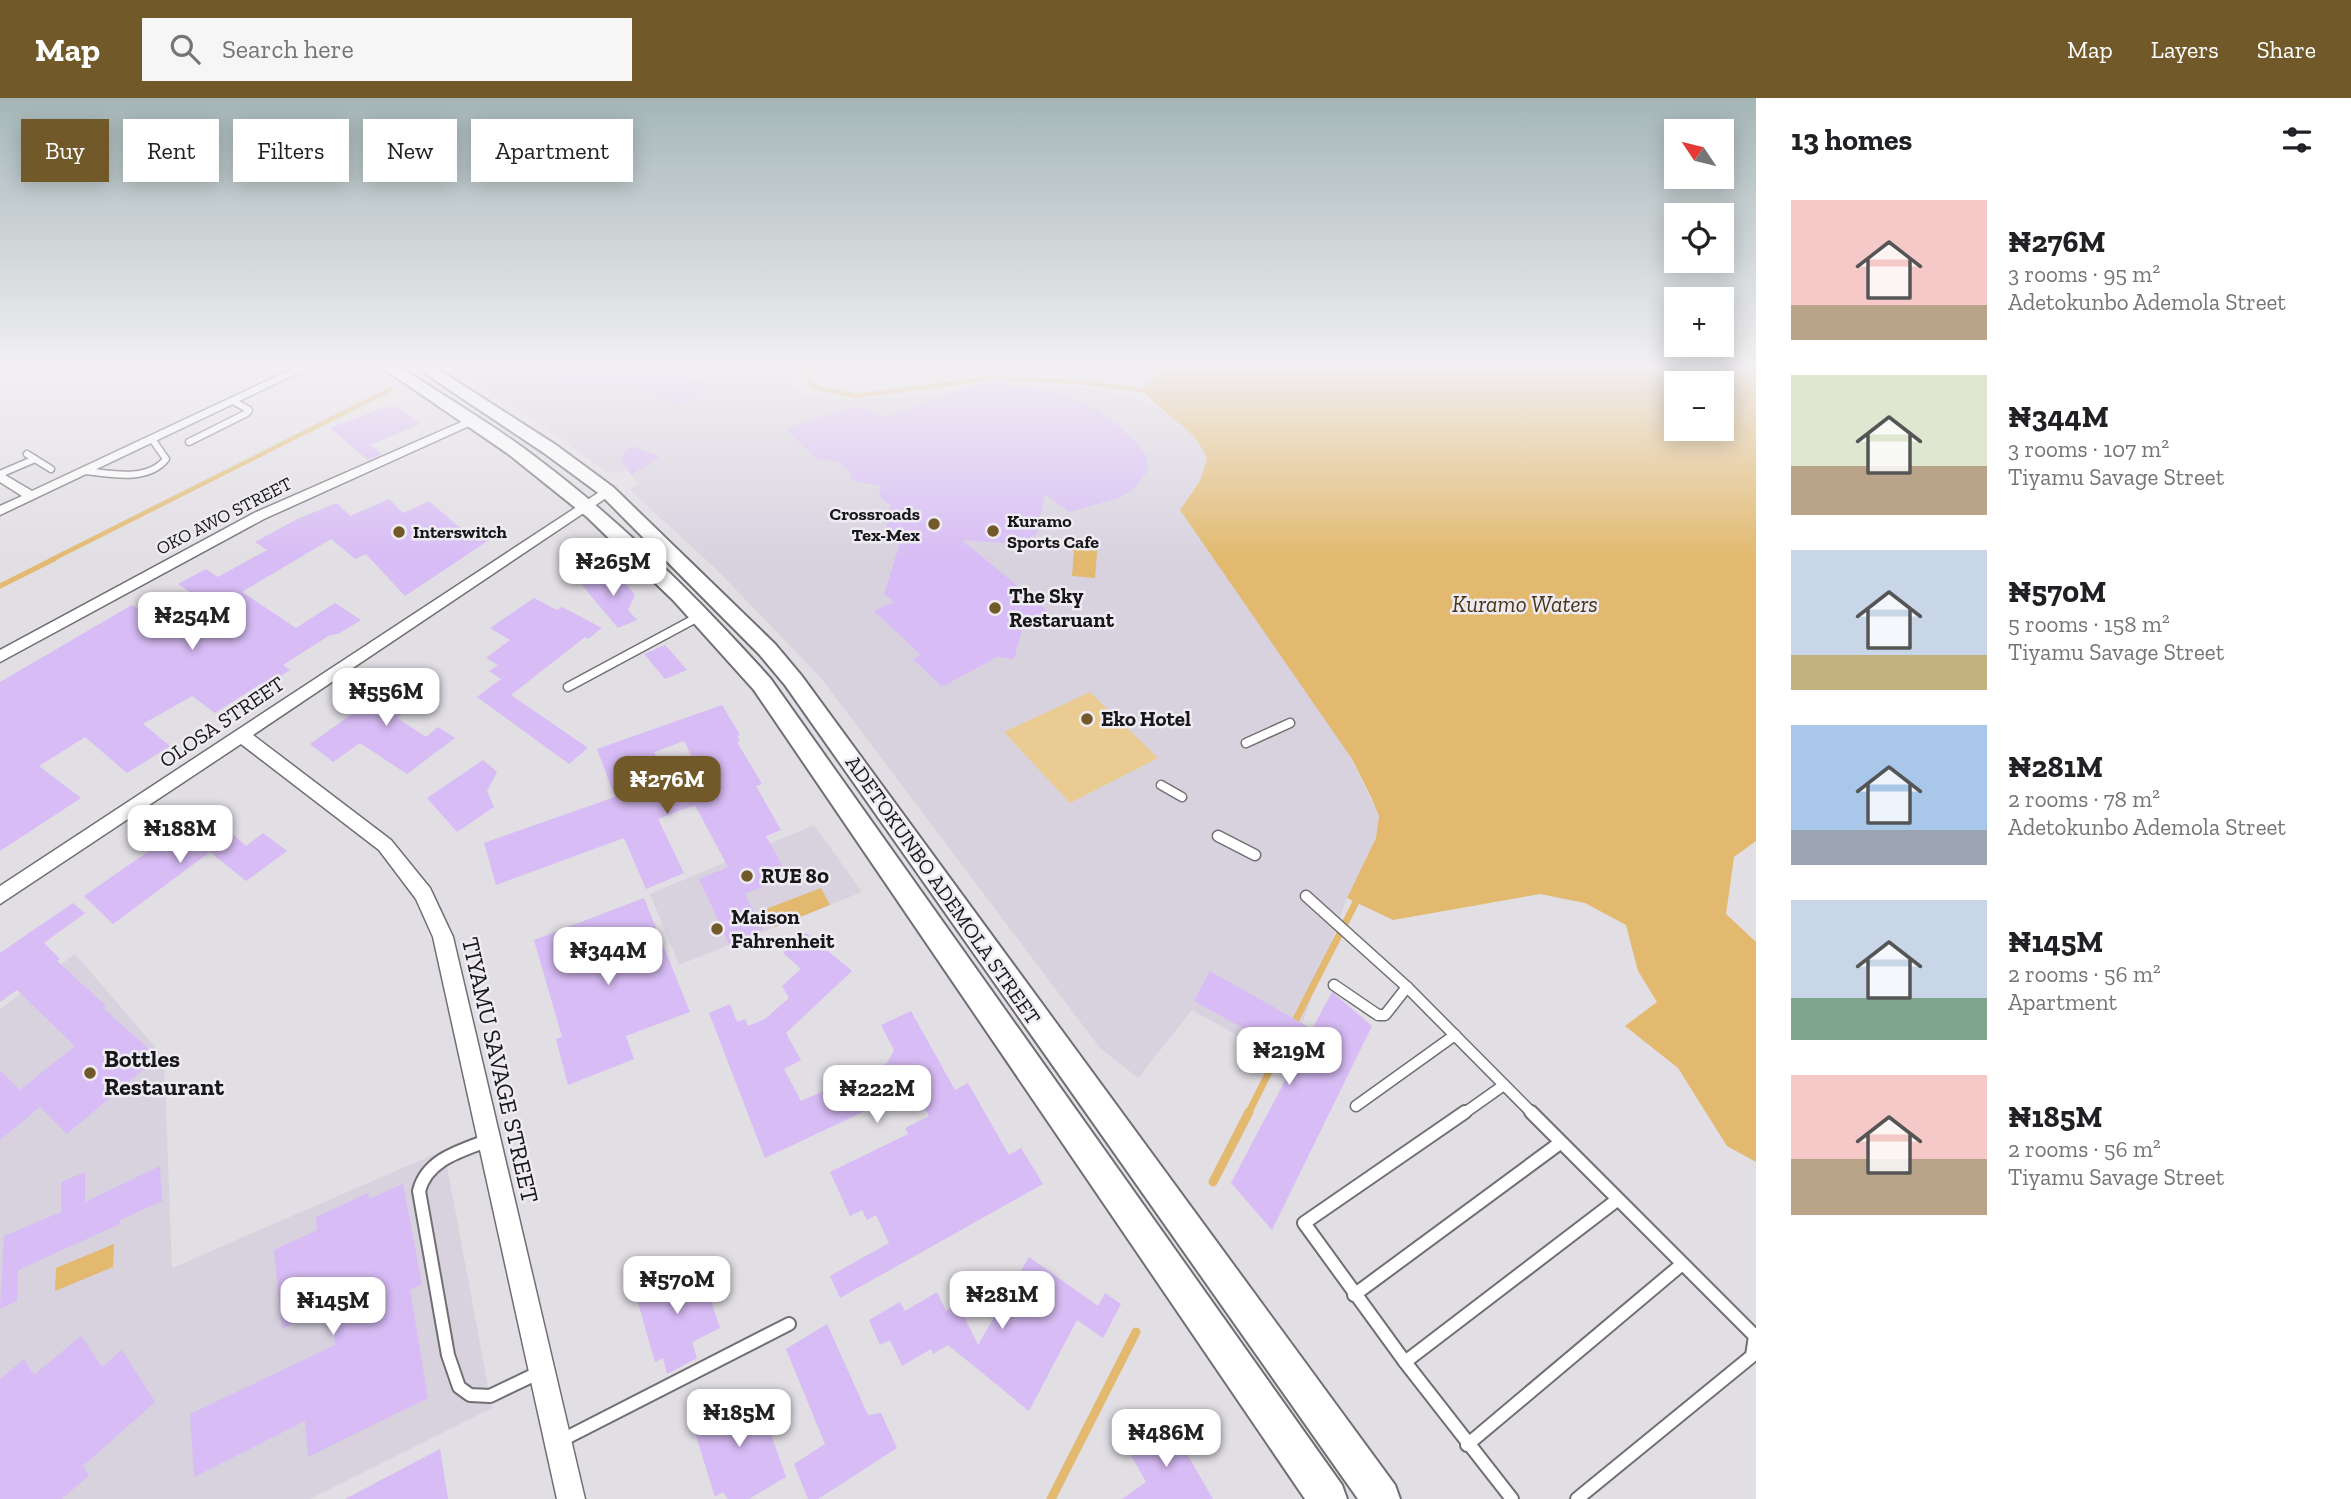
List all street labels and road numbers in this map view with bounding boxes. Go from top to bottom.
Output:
street label: OKO AWO STREET [153,472,295,560]
street label: OLOSA STREET [155,671,289,773]
street label: ADETOKUNBO ADEMOLA STREET [841,750,1046,1029]
street label: TIYAMU SAVAGE STREET [456,934,545,1206]

